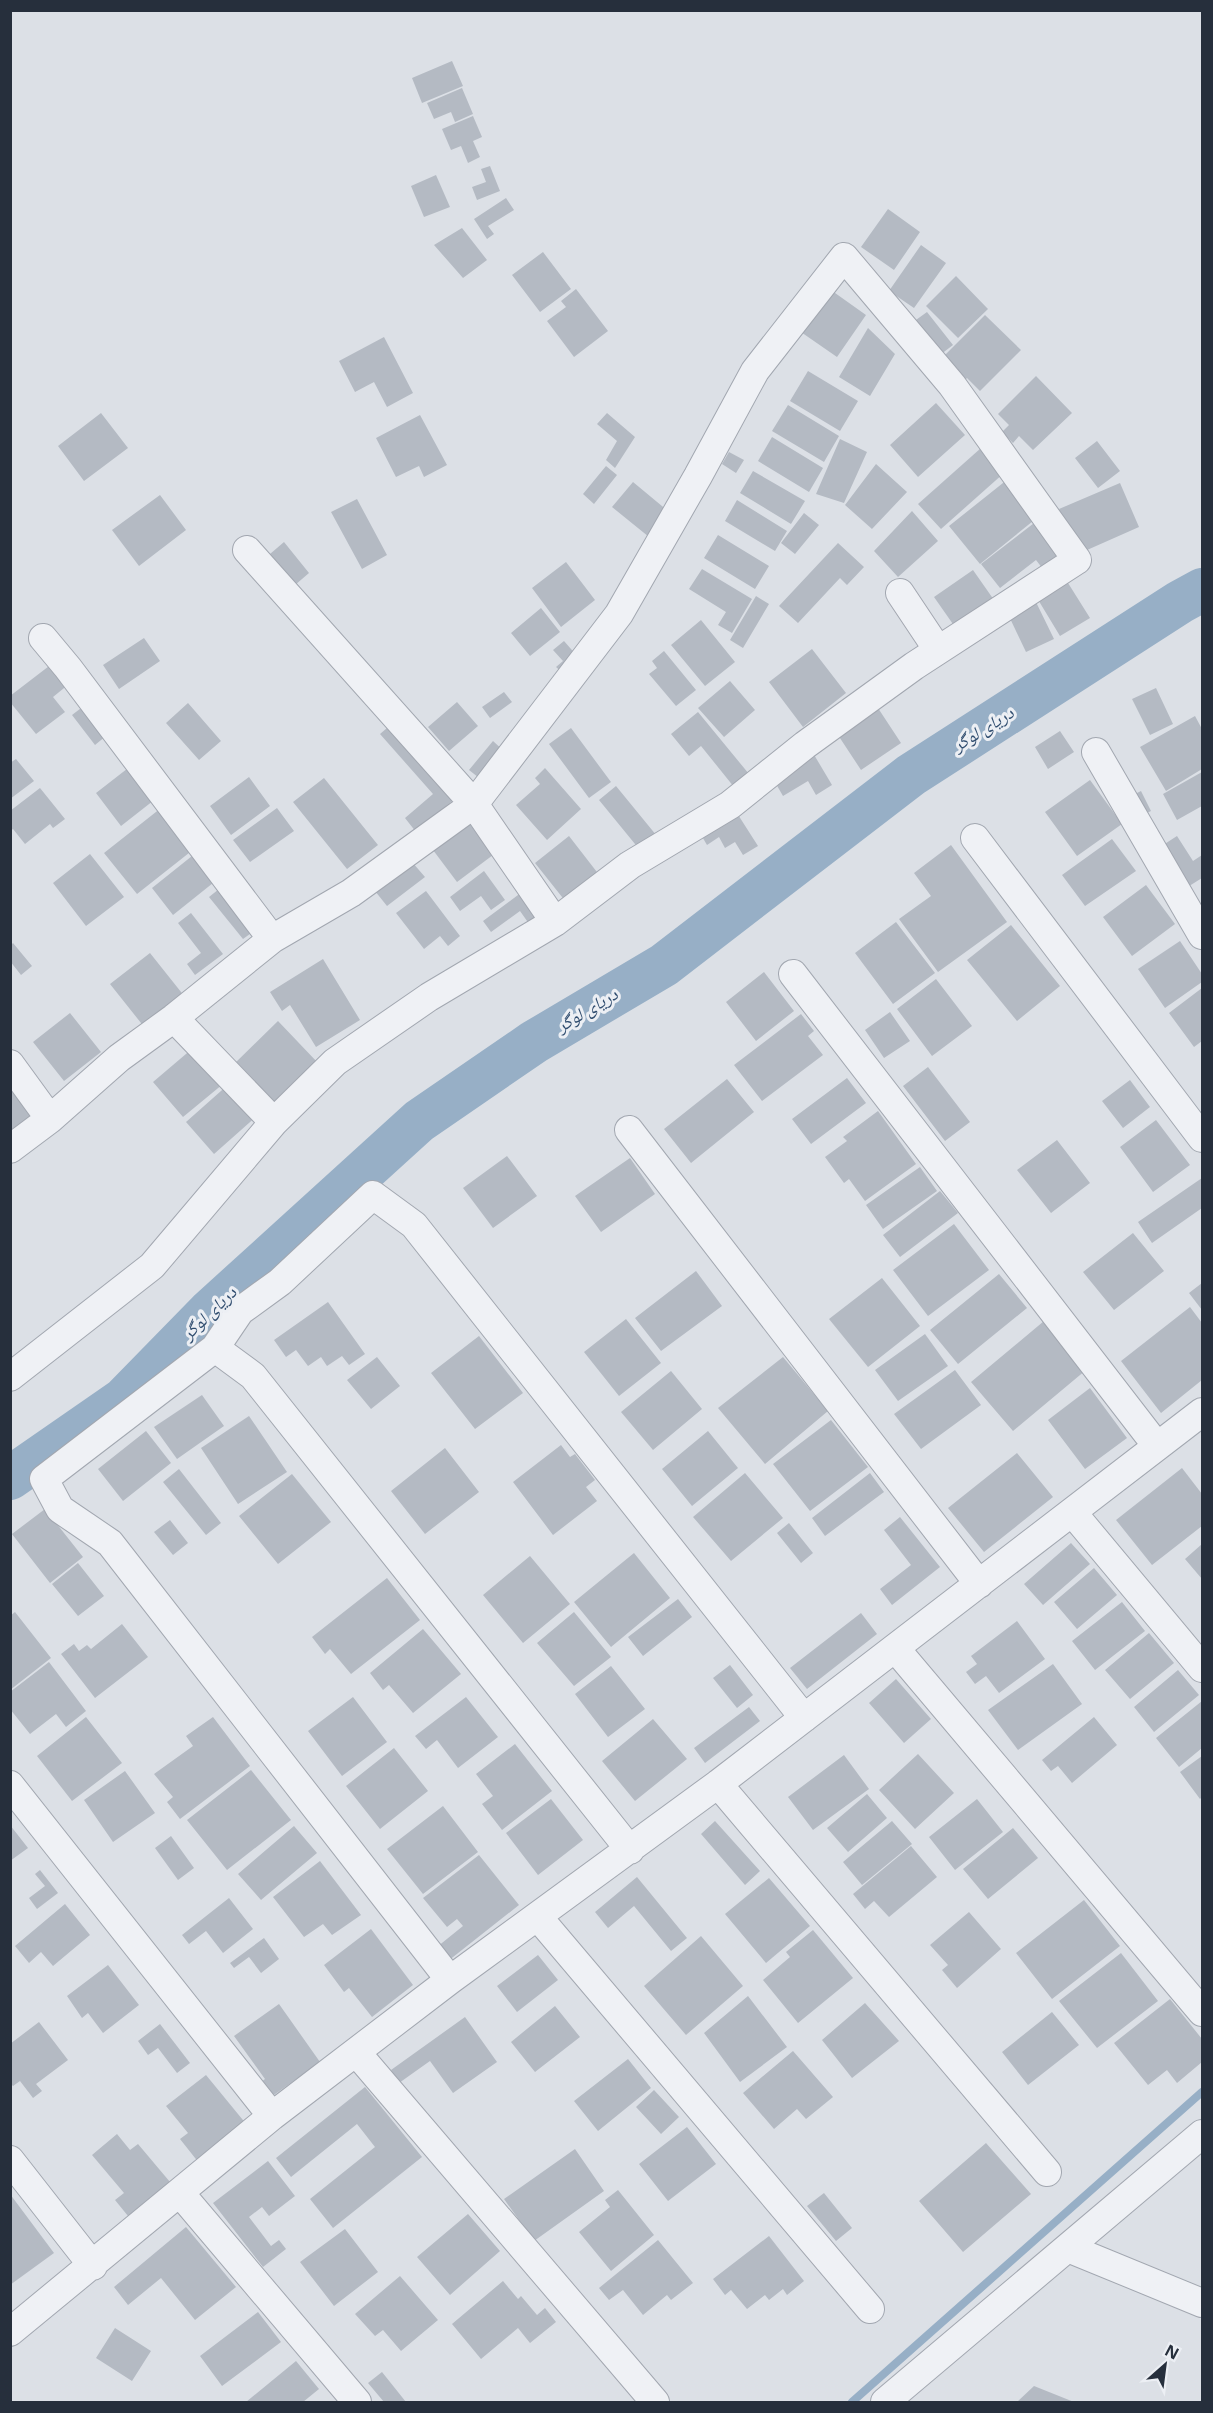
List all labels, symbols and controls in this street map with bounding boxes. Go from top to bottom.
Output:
water label: دریای لوگر [946,700,1018,757]
water label: دریای لوگر [549,981,622,1038]
water label: دریای لوگر [174,1280,241,1346]
north arrow [1135,2335,1195,2395]
text: N [1161,2339,1183,2365]

